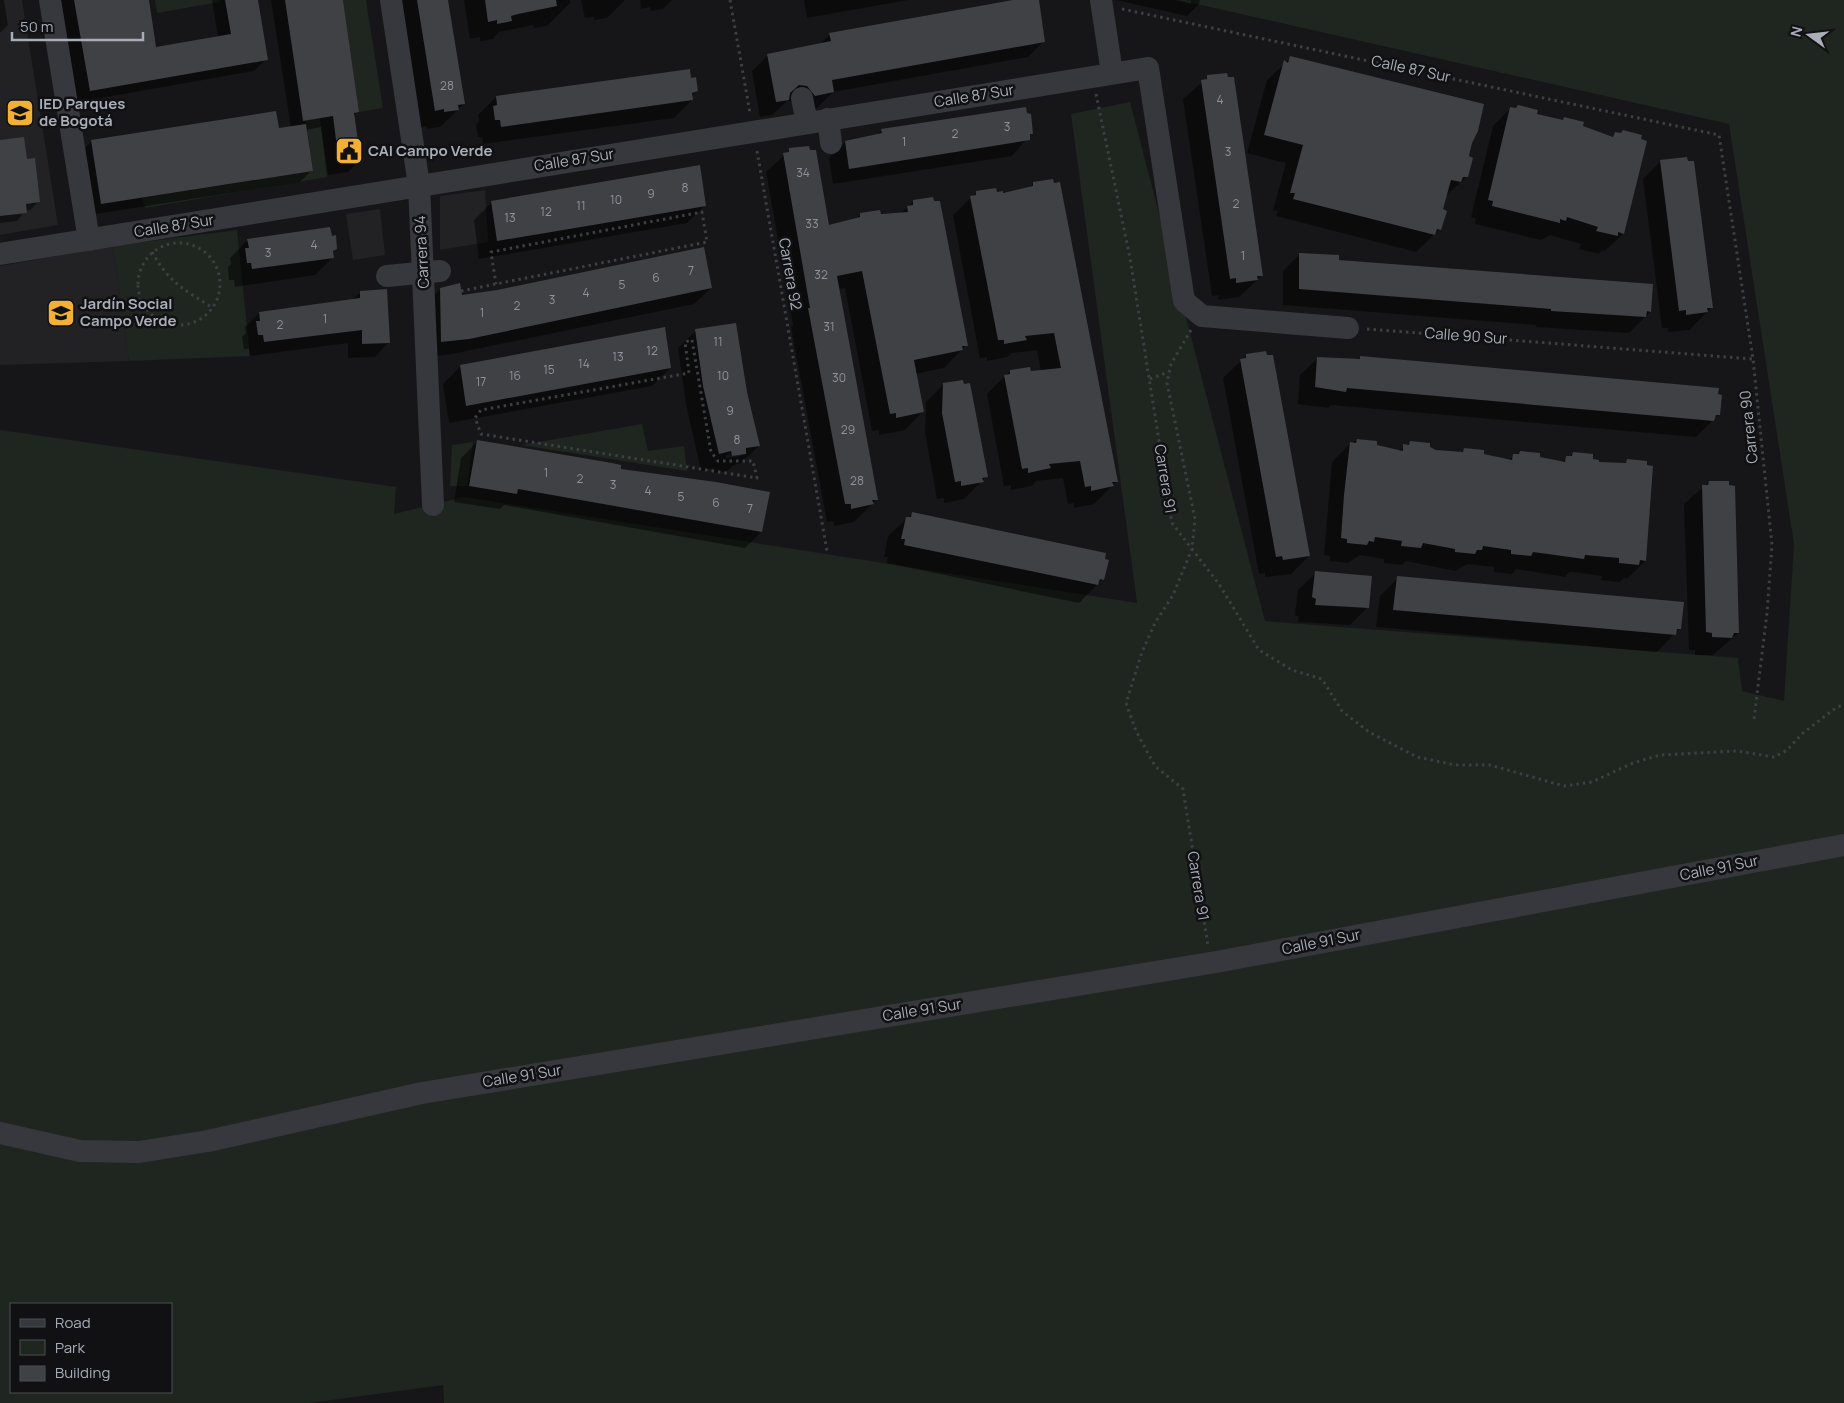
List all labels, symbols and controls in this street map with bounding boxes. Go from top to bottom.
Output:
scale bar [12,10,144,42]
north arrow [1784,10,1834,60]
text: 50 m [20,16,54,37]
text: N [1785,24,1806,39]
street label: Calle 87 Sur [1369,50,1453,87]
house number: 28 [440,77,454,94]
street label: Calle 87 Sur [932,79,1016,112]
house number: 4 [1216,91,1224,108]
place label: IED Parques de Bogotá [39,93,125,131]
school or university icon: IED Parques de Bogotá [5,98,35,128]
house number: 3 [1004,118,1010,135]
house number: 2 [952,125,959,142]
house number: 1 [902,133,906,150]
public building icon: CAI Campo Verde [334,136,364,166]
place label: CAI Campo Verde [368,140,493,161]
street label: Calle 87 Sur [532,143,616,176]
house number: 3 [1225,143,1231,160]
house number: 34 [796,164,810,181]
house number: 8 [682,179,689,196]
house number: 9 [647,185,655,202]
house number: 10 [610,191,622,208]
house number: 2 [1233,195,1240,212]
house number: 11 [576,197,586,214]
house number: 12 [540,203,552,220]
street label: Calle 87 Sur [132,209,216,242]
house number: 13 [504,209,516,226]
street label: Carrera 94 [409,215,434,289]
house number: 33 [805,215,819,232]
house number: 4 [310,236,318,253]
street label: Carrera 92 [774,236,807,312]
house number: 3 [265,244,271,261]
house number: 1 [1241,247,1245,264]
house number: 7 [688,262,694,279]
house number: 32 [814,266,828,283]
house number: 6 [652,269,660,286]
house number: 5 [619,276,626,293]
house number: 4 [582,284,590,301]
house number: 3 [549,291,555,308]
place label: Jardín Social Campo Verde [80,293,177,331]
house number: 2 [514,297,521,314]
school or university icon: Jardín Social Campo Verde [46,298,76,328]
house number: 1 [480,304,484,321]
house number: 1 [323,310,327,327]
house number: 2 [277,316,284,333]
house number: 31 [823,318,835,335]
street label: Calle 90 Sur [1424,322,1509,349]
house number: 11 [713,333,723,350]
house number: 12 [646,342,658,359]
house number: 13 [612,348,624,365]
house number: 14 [578,355,590,372]
house number: 15 [543,361,555,378]
house number: 16 [509,367,521,384]
house number: 10 [717,367,729,384]
house number: 30 [832,369,846,386]
house number: 17 [476,373,486,390]
street label: Carrera 90 [1734,389,1763,465]
house number: 9 [726,402,734,419]
house number: 29 [841,421,855,438]
house number: 8 [734,431,741,448]
street label: Carrera 91 [1150,443,1181,515]
house number: 1 [544,464,548,481]
house number: 2 [577,470,584,487]
house number: 28 [850,472,864,489]
house number: 3 [610,476,616,493]
house number: 4 [644,482,652,499]
house number: 5 [678,488,685,505]
house number: 6 [712,494,720,511]
house number: 7 [747,500,753,517]
street label: Calle 91 Sur [1678,849,1761,885]
street label: Carrera 91 [1183,850,1214,922]
street label: Calle 91 Sur [1280,923,1363,959]
street label: Calle 91 Sur [881,993,963,1026]
street label: Calle 91 Sur [481,1059,563,1092]
legend [10,1303,172,1393]
text: Road [55,1312,91,1333]
text: Park [55,1337,85,1358]
text: Building [55,1362,110,1383]

